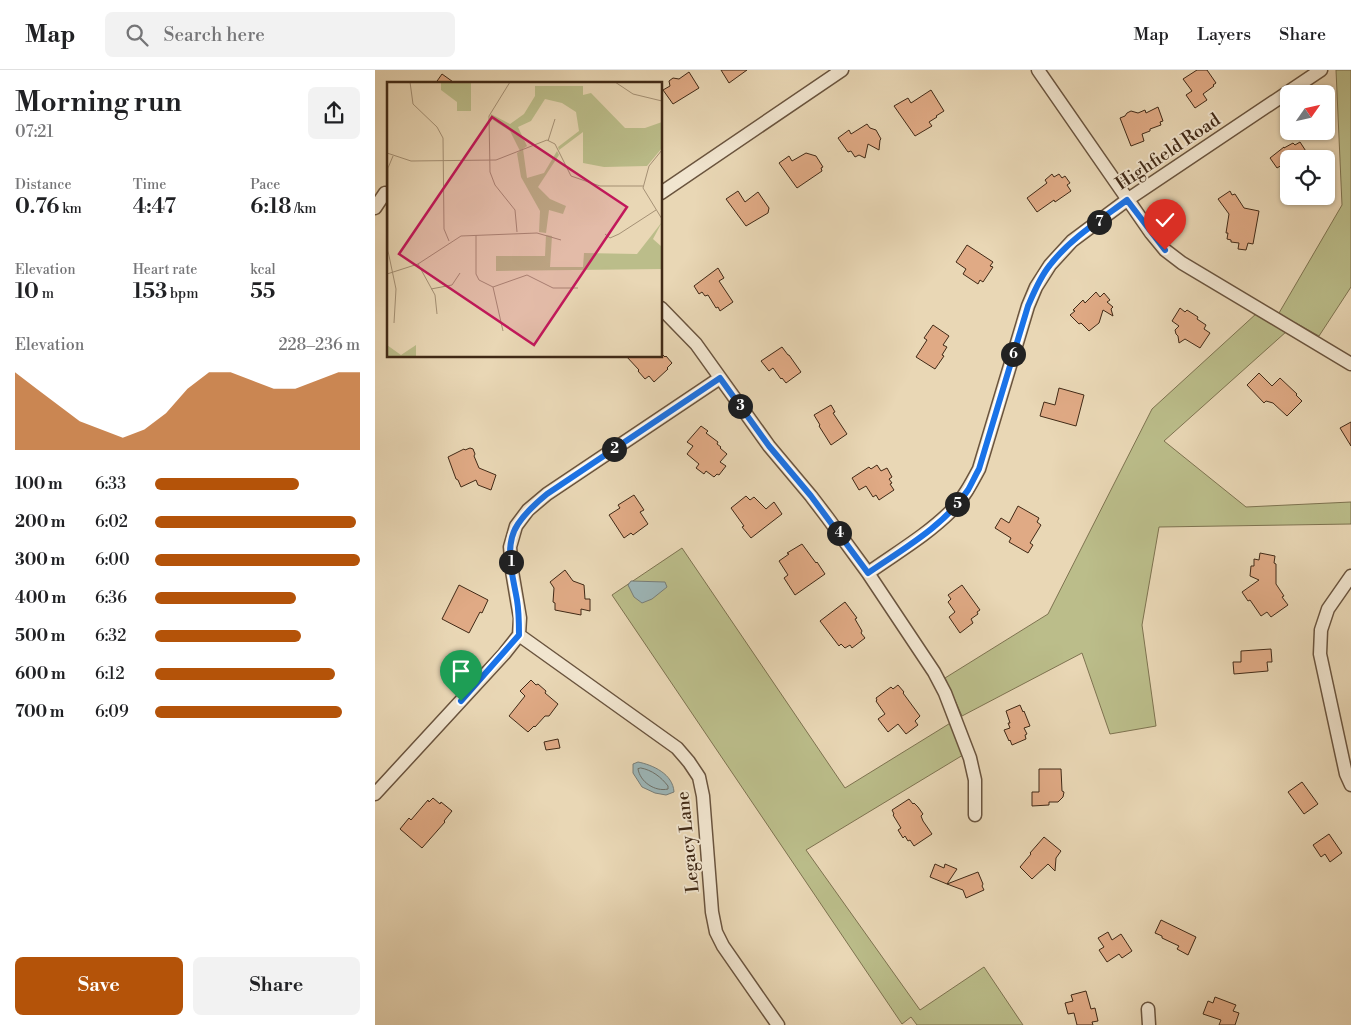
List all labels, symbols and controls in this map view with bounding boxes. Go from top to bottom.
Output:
search box [105,12,455,57]
text: Map [25,20,75,50]
icon: search [123,21,151,49]
text: Search here [163,23,265,47]
text: Map [1134,23,1169,46]
text: Layers [1197,23,1251,46]
text: Share [1279,23,1326,46]
inset map [387,82,663,358]
text: Morning run [15,85,182,120]
north arrow [1280,85,1335,140]
map controls [1280,85,1335,205]
button: share [308,87,360,139]
street label: Highfield Road [1111,108,1225,196]
text: 07:21 [15,122,54,142]
button: locate [1280,150,1335,205]
text: Distance [15,176,72,194]
text: Time [133,176,166,194]
text: Pace [250,176,280,194]
text: 0.76 [15,194,59,220]
text: 4:47 [133,194,176,220]
text: 6:18 [250,194,291,220]
pin [1144,199,1186,250]
text: km [59,200,82,218]
text: /km [291,200,317,218]
icon: check [1151,206,1179,234]
pin: 7 [1087,210,1111,234]
text: 7 [1095,213,1104,231]
text: Elevation [15,261,76,279]
text: Heart rate [133,261,197,279]
text: kcal [250,261,276,279]
text: 10 [15,279,39,305]
text: 153 [133,279,167,305]
text: 55 [250,279,275,305]
text: m [39,285,54,303]
text: bpm [167,285,198,303]
text: Elevation [15,335,84,355]
text: 228–236 m [278,335,360,355]
pin: 6 [1001,342,1025,366]
text: 6 [1009,345,1018,363]
pin: 3 [727,394,753,418]
text: 3 [736,397,745,415]
pin: 2 [601,436,627,462]
text: 2 [610,440,619,458]
text: 100 m [15,474,63,494]
text: 6:33 [95,474,126,494]
pin: 5 [945,492,969,516]
text: 5 [953,495,962,513]
text: 200 m [15,512,65,532]
text: 6:02 [95,512,128,532]
pin: 4 [827,520,851,546]
text: 4 [835,524,844,542]
text: 300 m [15,550,65,570]
text: 6:00 [95,550,130,570]
pin: 1 [499,550,523,574]
text: 1 [508,553,515,571]
text: 400 m [15,588,66,608]
text: 6:36 [95,588,127,608]
text: 500 m [15,626,65,646]
text: 6:32 [95,626,126,646]
pin [440,650,482,701]
icon: arrive [447,657,475,685]
text: 600 m [15,664,65,684]
text: 6:12 [95,664,125,684]
text: 700 m [15,702,64,722]
text: 6:09 [95,702,129,722]
street label: Legacy Lane [671,790,705,894]
button: Save [15,957,183,1015]
button: Share [193,957,360,1015]

